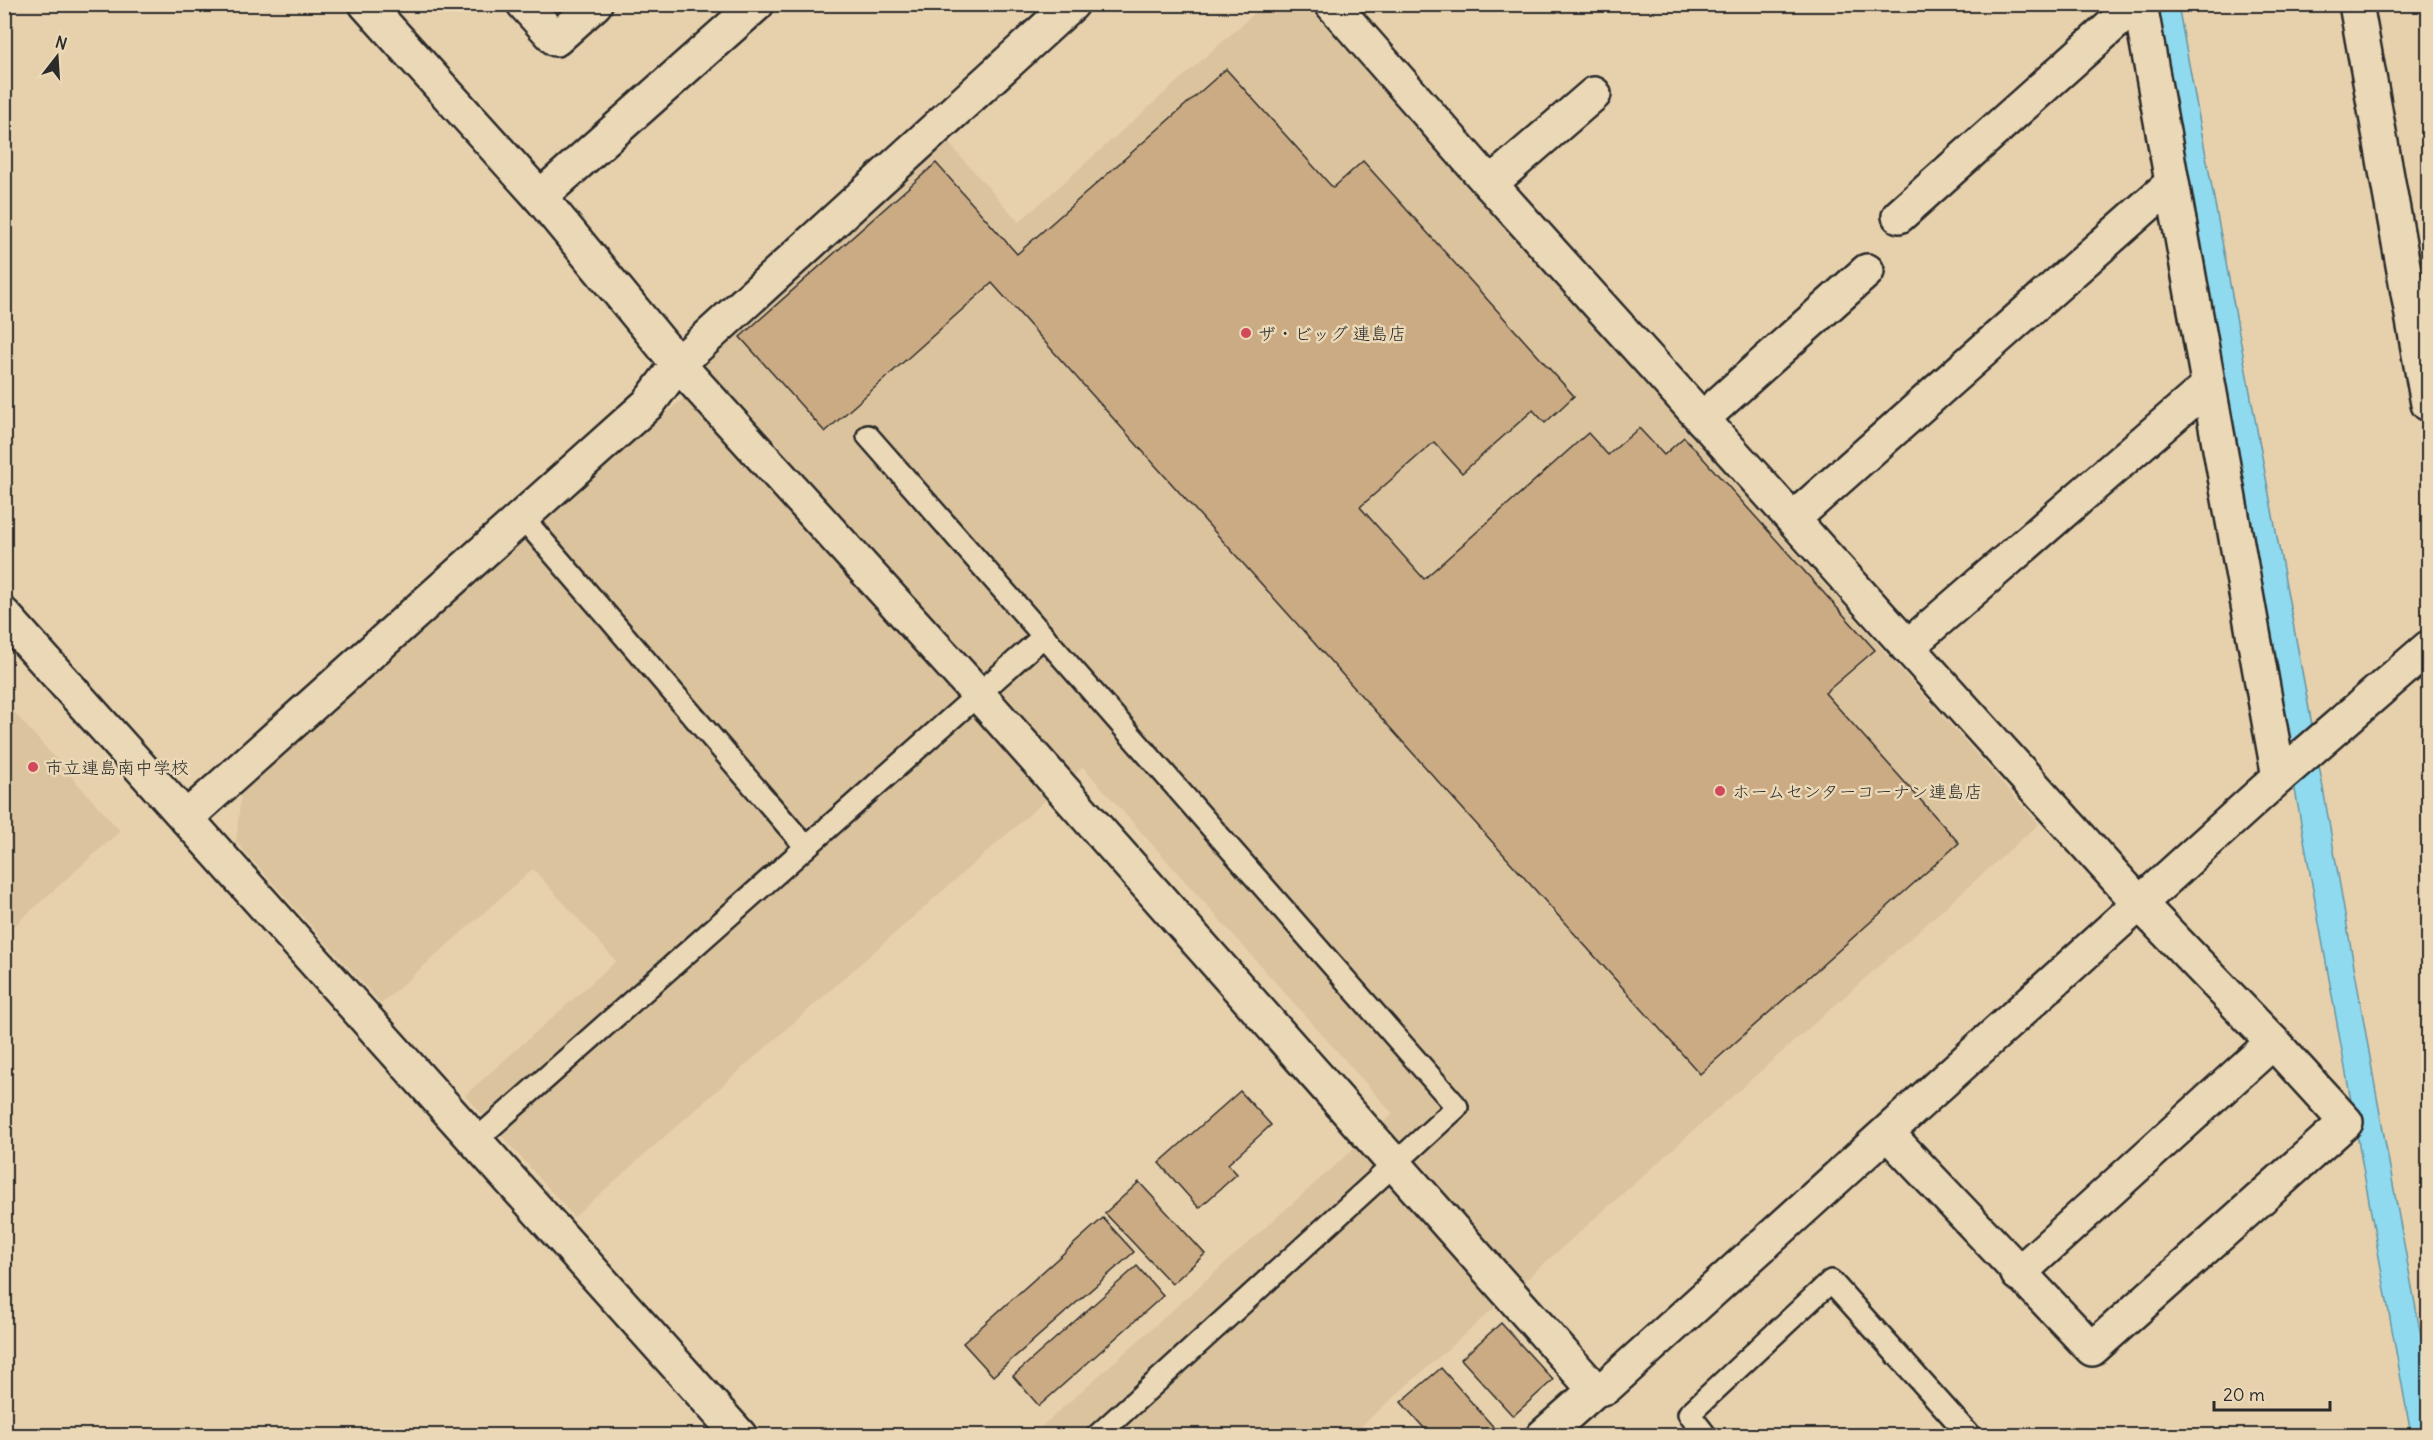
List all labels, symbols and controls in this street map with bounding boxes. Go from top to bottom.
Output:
north arrow [27,27,87,87]
text: N [53,31,70,54]
place label: ザ・ビッグ 連島店 [1258,322,1406,345]
marker: ザ・ビッグ 連島店 [1239,326,1253,340]
place label: 市立連島南中学校 [45,756,189,779]
marker: 市立連島南中学校 [26,760,40,774]
place label: ホームセンターコーナン連島店 [1732,780,1983,803]
marker: ホームセンターコーナン連島店 [1713,784,1727,798]
scale bar [2214,1374,2330,1412]
text: 20 m [2223,1383,2265,1406]

